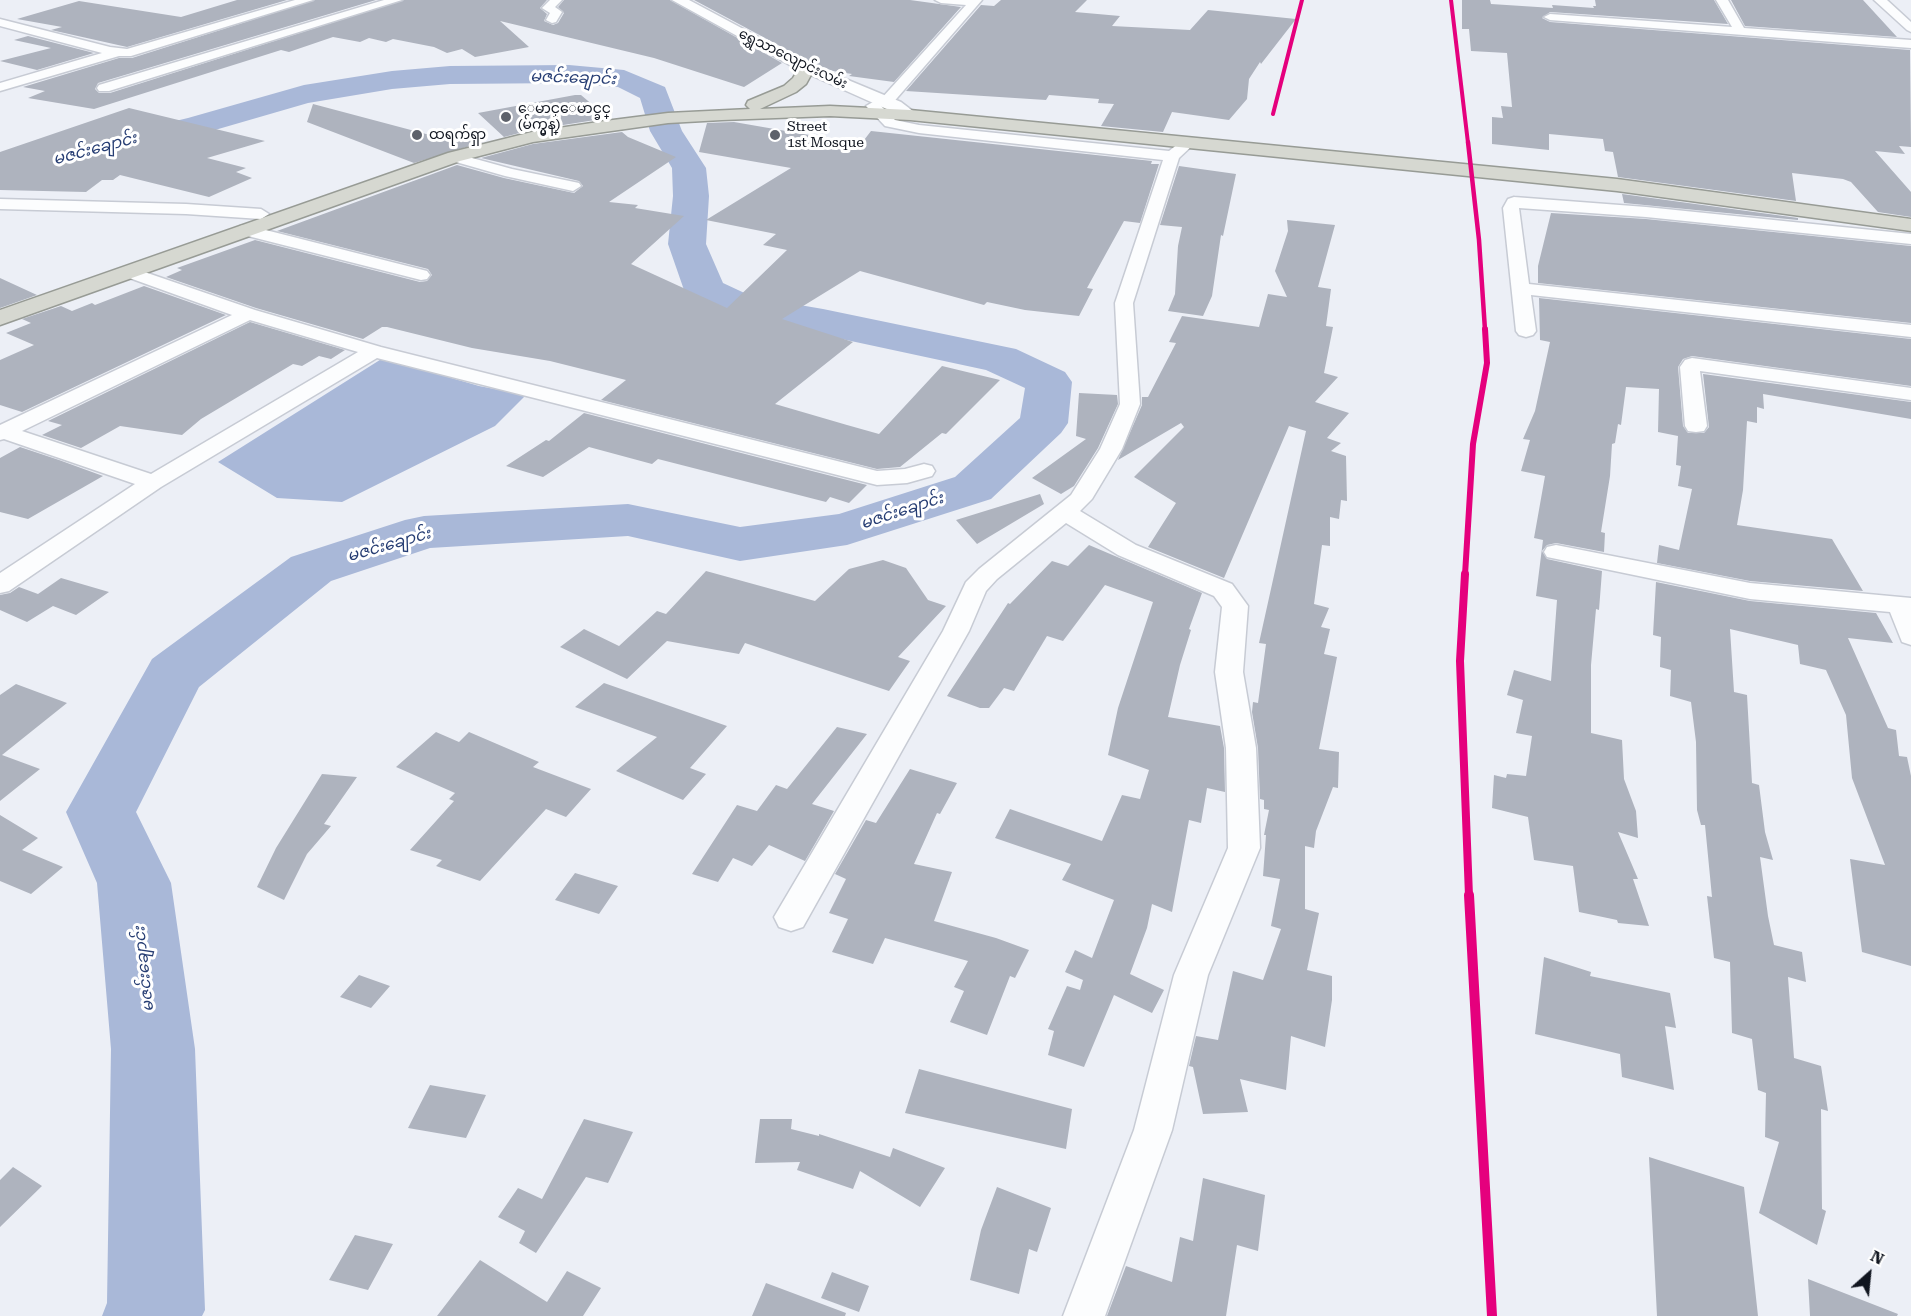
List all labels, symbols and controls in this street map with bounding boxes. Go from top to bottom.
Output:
street label: ရွှေသာလျောင်းလမ်း [736,25,850,93]
water label: မဇင်းချောင်း [530,67,616,89]
place label: ေမာင္ေမာင္ခင္ (မ်က္မွန္) [518,101,611,134]
marker: ေမာင္ေမာင္ခင္ (မ်က္မွန္) [499,110,513,124]
place label: Street 1st Mosque [787,119,864,152]
place label: ထရက်ရှာ [429,127,486,143]
marker: ထရက်ရှာ [410,128,424,142]
marker: Street 1st Mosque [768,128,782,142]
water label: မဇင်းချောင်း [51,129,139,169]
water label: မဇင်းချောင်း [858,489,946,533]
water label: မဇင်းချောင်း [345,524,433,566]
water label: မဇင်းချောင်း [130,925,158,1013]
north arrow [1839,1244,1899,1304]
text: N [1868,1246,1887,1269]

